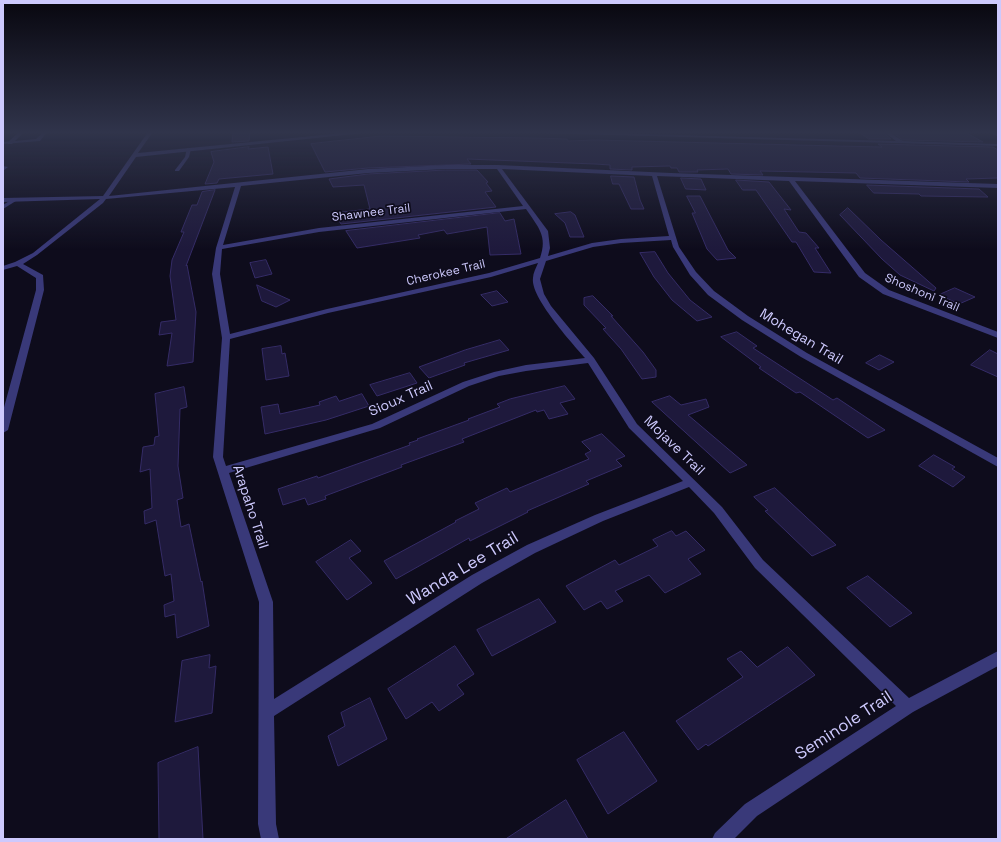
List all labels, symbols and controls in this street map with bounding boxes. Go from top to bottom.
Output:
street label: Shawnee Trail [331,201,411,225]
street label: Cherokee Trail [405,257,487,289]
street label: Shoshoni Trail [882,271,962,315]
street label: Mohegan Trail [756,306,846,368]
street label: Sioux Trail [366,377,436,421]
street label: Mojave Trail [640,413,708,479]
street label: Arapaho Trail [229,463,271,551]
street label: Wanda Lee Trail [403,528,523,610]
street label: Seminole Trail [792,687,896,765]

